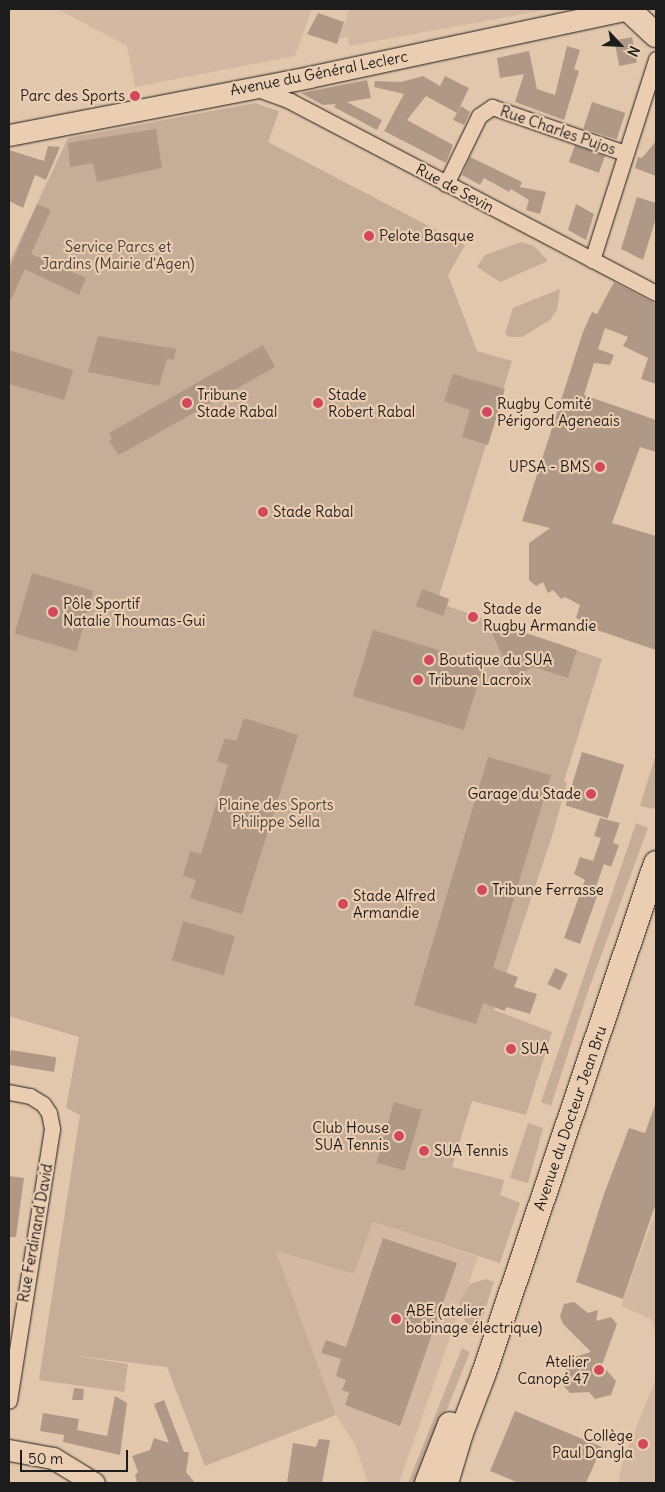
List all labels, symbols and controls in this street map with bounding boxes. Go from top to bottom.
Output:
north arrow [595,20,645,70]
text: N [623,43,644,60]
street label: Avenue du Général Leclerc [229,47,409,99]
place label: Parc des Sports [20,87,125,105]
marker: Parc des Sports [129,90,141,102]
street label: Rue Charles Pujos [498,102,618,158]
street label: Rue de Sevin [413,160,497,216]
place label: Pelote Basque [379,227,474,245]
marker: Pelote Basque [363,230,375,242]
park label: Service Parcs et Jardins (Mairie d'Agen) [41,237,195,272]
place label: Tribune Stade Rabal [197,385,277,420]
place label: Stade Robert Rabal [328,385,415,420]
place label: Rugby Comité Périgord Ageneais [497,394,620,429]
marker: Tribune Stade Rabal [181,397,193,409]
marker: Stade Robert Rabal [312,397,324,409]
marker: Rugby Comité Périgord Ageneais [481,406,493,418]
place label: UPSA - BMS [509,458,590,476]
marker: UPSA - BMS [594,461,606,473]
place label: Stade Rabal [273,503,353,521]
marker: Stade Rabal [257,506,269,518]
place label: Pôle Sportif Natalie Thoumas-Gui [63,594,205,629]
place label: Stade de Rugby Armandie [483,599,596,634]
marker: Pôle Sportif Natalie Thoumas-Gui [47,606,59,618]
marker: Stade de Rugby Armandie [467,611,479,623]
place label: Boutique du SUA [439,651,552,669]
marker: Boutique du SUA [423,654,435,666]
place label: Tribune Lacroix [428,671,531,689]
marker: Tribune Lacroix [412,674,424,686]
place label: Garage du Stade [467,785,581,803]
marker: Garage du Stade [585,788,597,800]
park label: Plaine des Sports Philippe Sella [218,795,334,830]
place label: Tribune Ferrasse [492,881,604,899]
marker: Tribune Ferrasse [476,884,488,896]
place label: Stade Alfred Armandie [353,886,436,921]
marker: Stade Alfred Armandie [337,898,349,910]
street label: Avenue du Docteur Jean Bru [530,1023,610,1213]
place label: SUA [521,1040,549,1058]
marker: SUA [505,1043,517,1055]
place label: Club House SUA Tennis [312,1118,389,1153]
marker: Club House SUA Tennis [393,1130,405,1142]
place label: SUA Tennis [434,1142,508,1160]
marker: SUA Tennis [418,1145,430,1157]
street label: Rue Ferdinand David [14,1162,56,1304]
place label: ABE (atelier bobinage électrique) [406,1301,542,1336]
marker: ABE (atelier bobinage électrique) [390,1313,402,1325]
place label: Atelier Canopé 47 [517,1352,589,1387]
marker: Atelier Canopé 47 [593,1364,605,1376]
place label: Collège Paul Dangla [552,1426,633,1461]
marker: Collège Paul Dangla [637,1438,649,1450]
scale bar [22,1440,130,1472]
text: 50 m [28,1449,63,1468]

